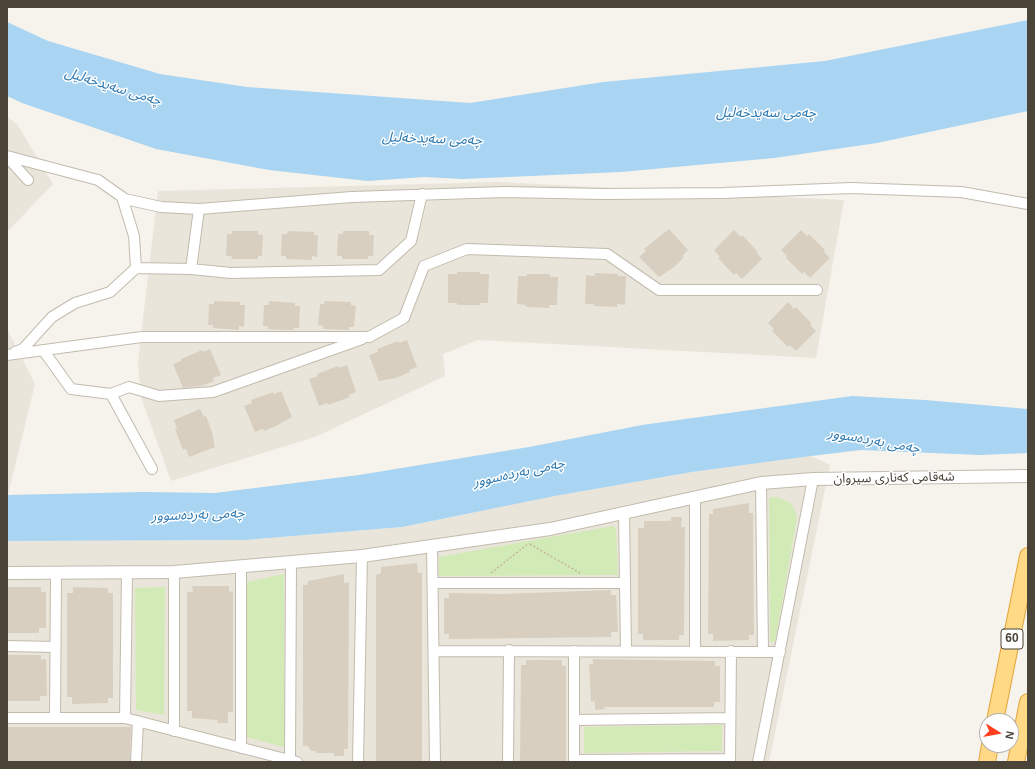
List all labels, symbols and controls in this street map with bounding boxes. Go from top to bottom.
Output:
water label: چەمی سەیدخەلیل [63,64,163,110]
water label: چەمی سەیدخەلیل [716,105,816,121]
water label: چەمی سەیدخەلیل [382,129,482,149]
water label: چەمی بەردەسوور [827,425,921,457]
water label: چەمی بەردەسوور [472,455,566,491]
street label: شەقامی کەناری سیروان [833,469,955,487]
water label: چەمی بەردەسوور [151,505,245,525]
road number: 60 [1001,629,1023,649]
north arrow [979,713,1019,753]
text: N [1003,730,1016,740]

